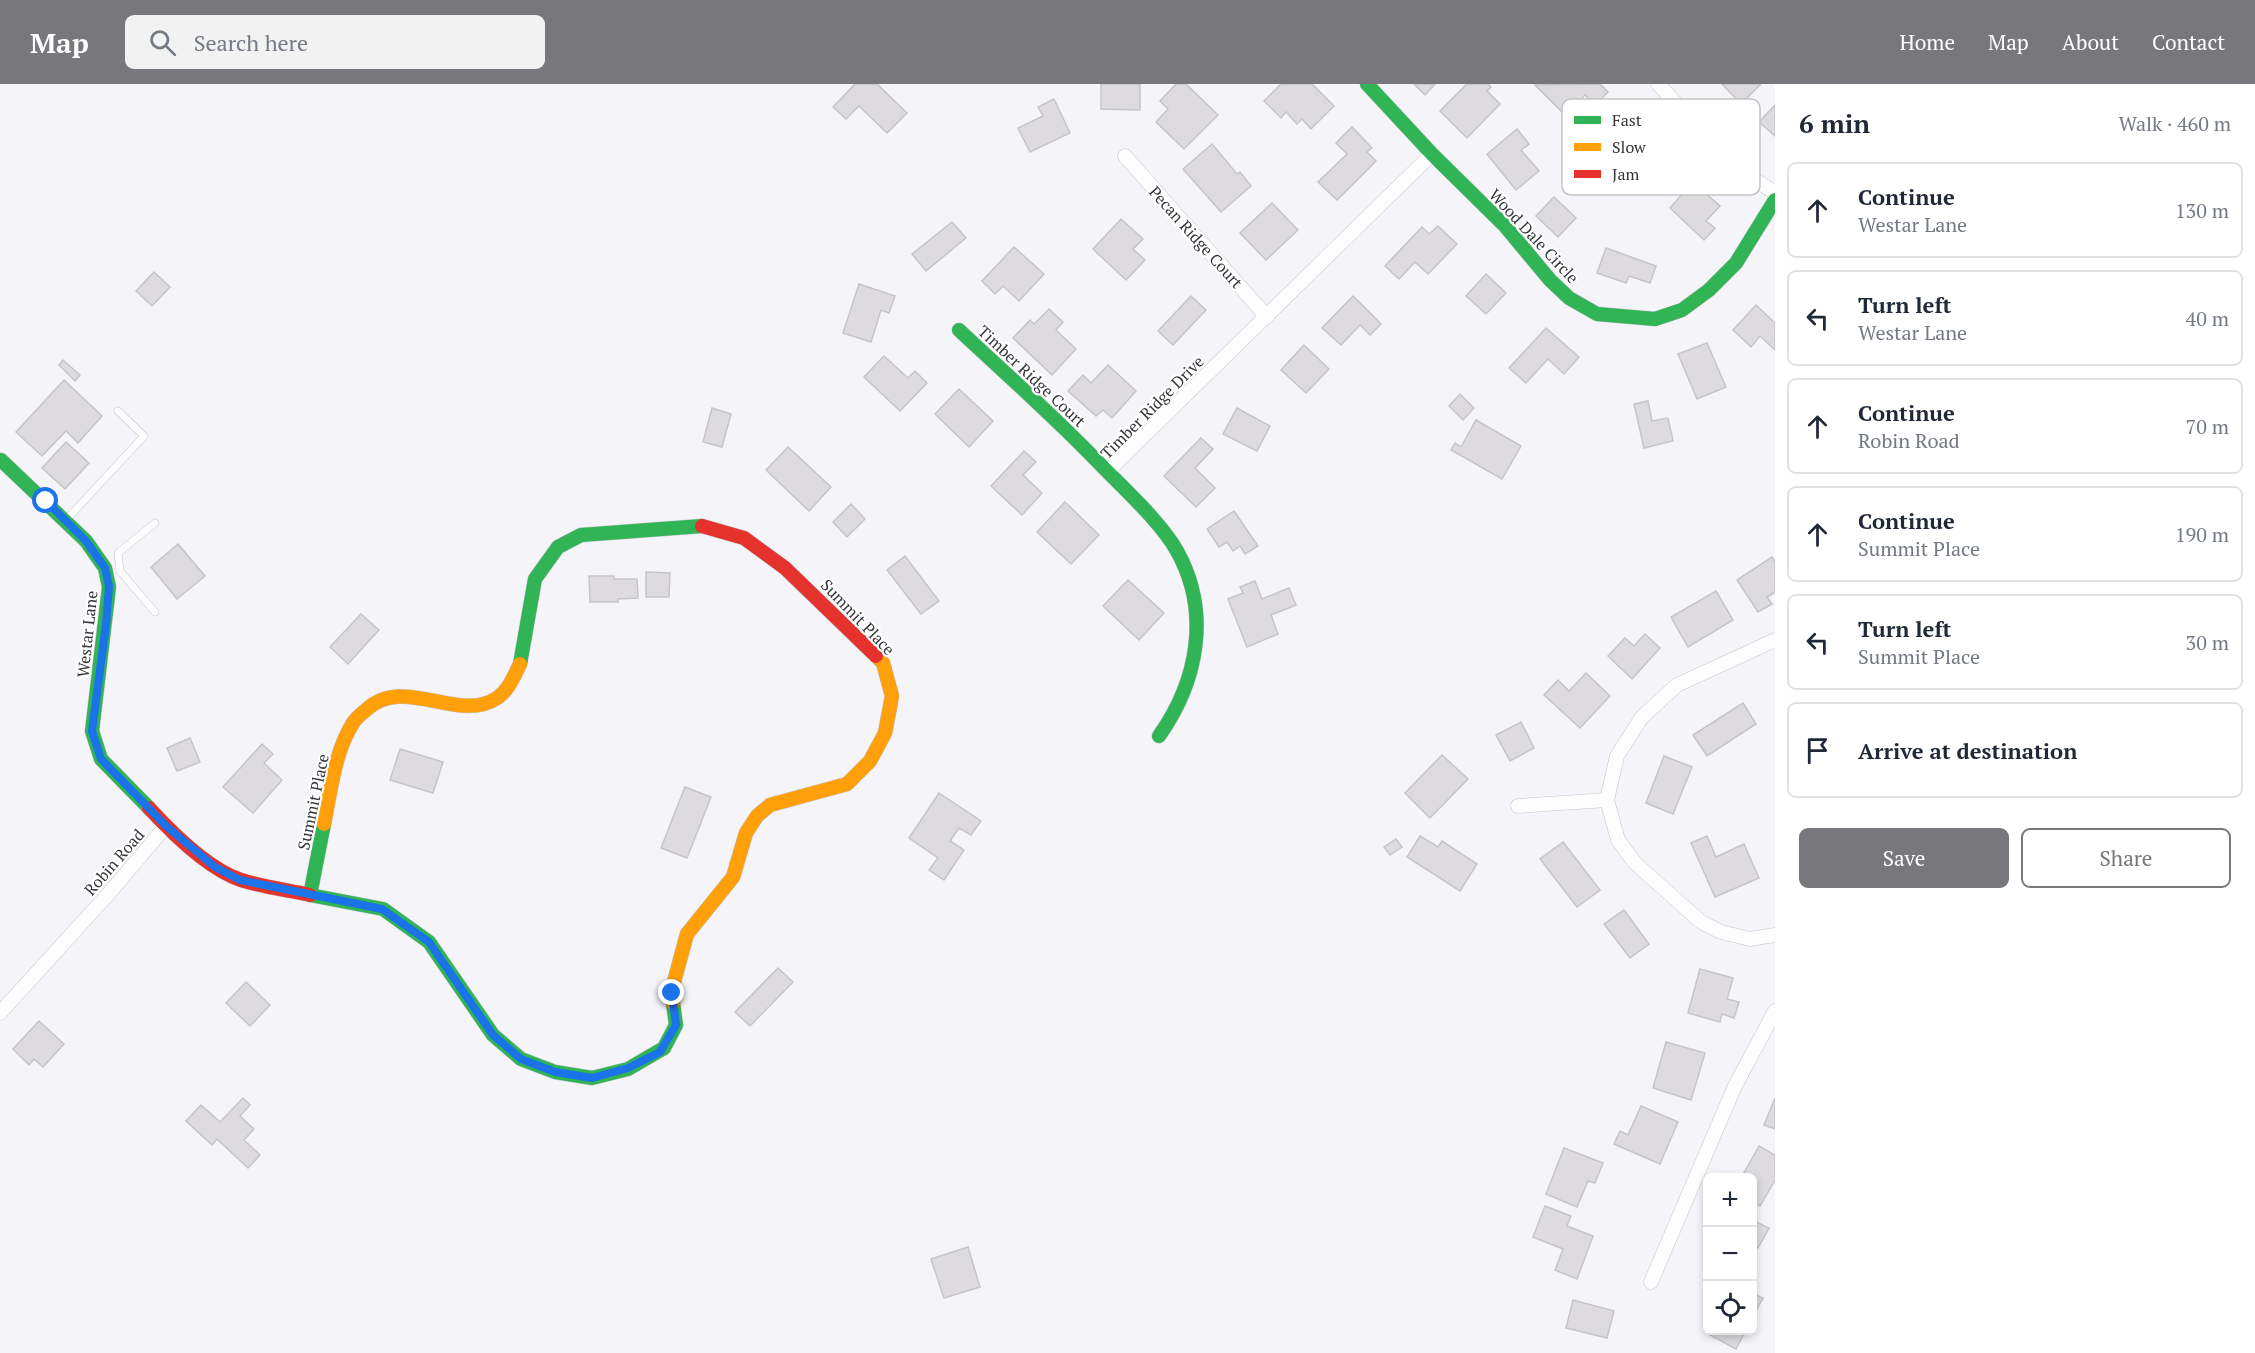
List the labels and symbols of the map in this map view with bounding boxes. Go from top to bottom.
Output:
legend [1562,99,1760,195]
text: Fast [1612,109,1642,131]
text: Slow [1612,136,1646,158]
text: Jam [1612,163,1640,185]
street label: Pecan Ridge Court [1144,181,1248,293]
street label: Wood Dale Circle [1484,184,1584,288]
street label: Timber Ridge Court [973,320,1091,432]
street label: Timber Ridge Drive [1096,351,1208,463]
route start [32,487,58,513]
street label: Summit Place [816,574,900,660]
street label: Westar Lane [71,589,103,679]
street label: Summit Place [292,752,334,852]
street label: Robin Road [79,824,149,900]
route end [658,979,684,1005]

